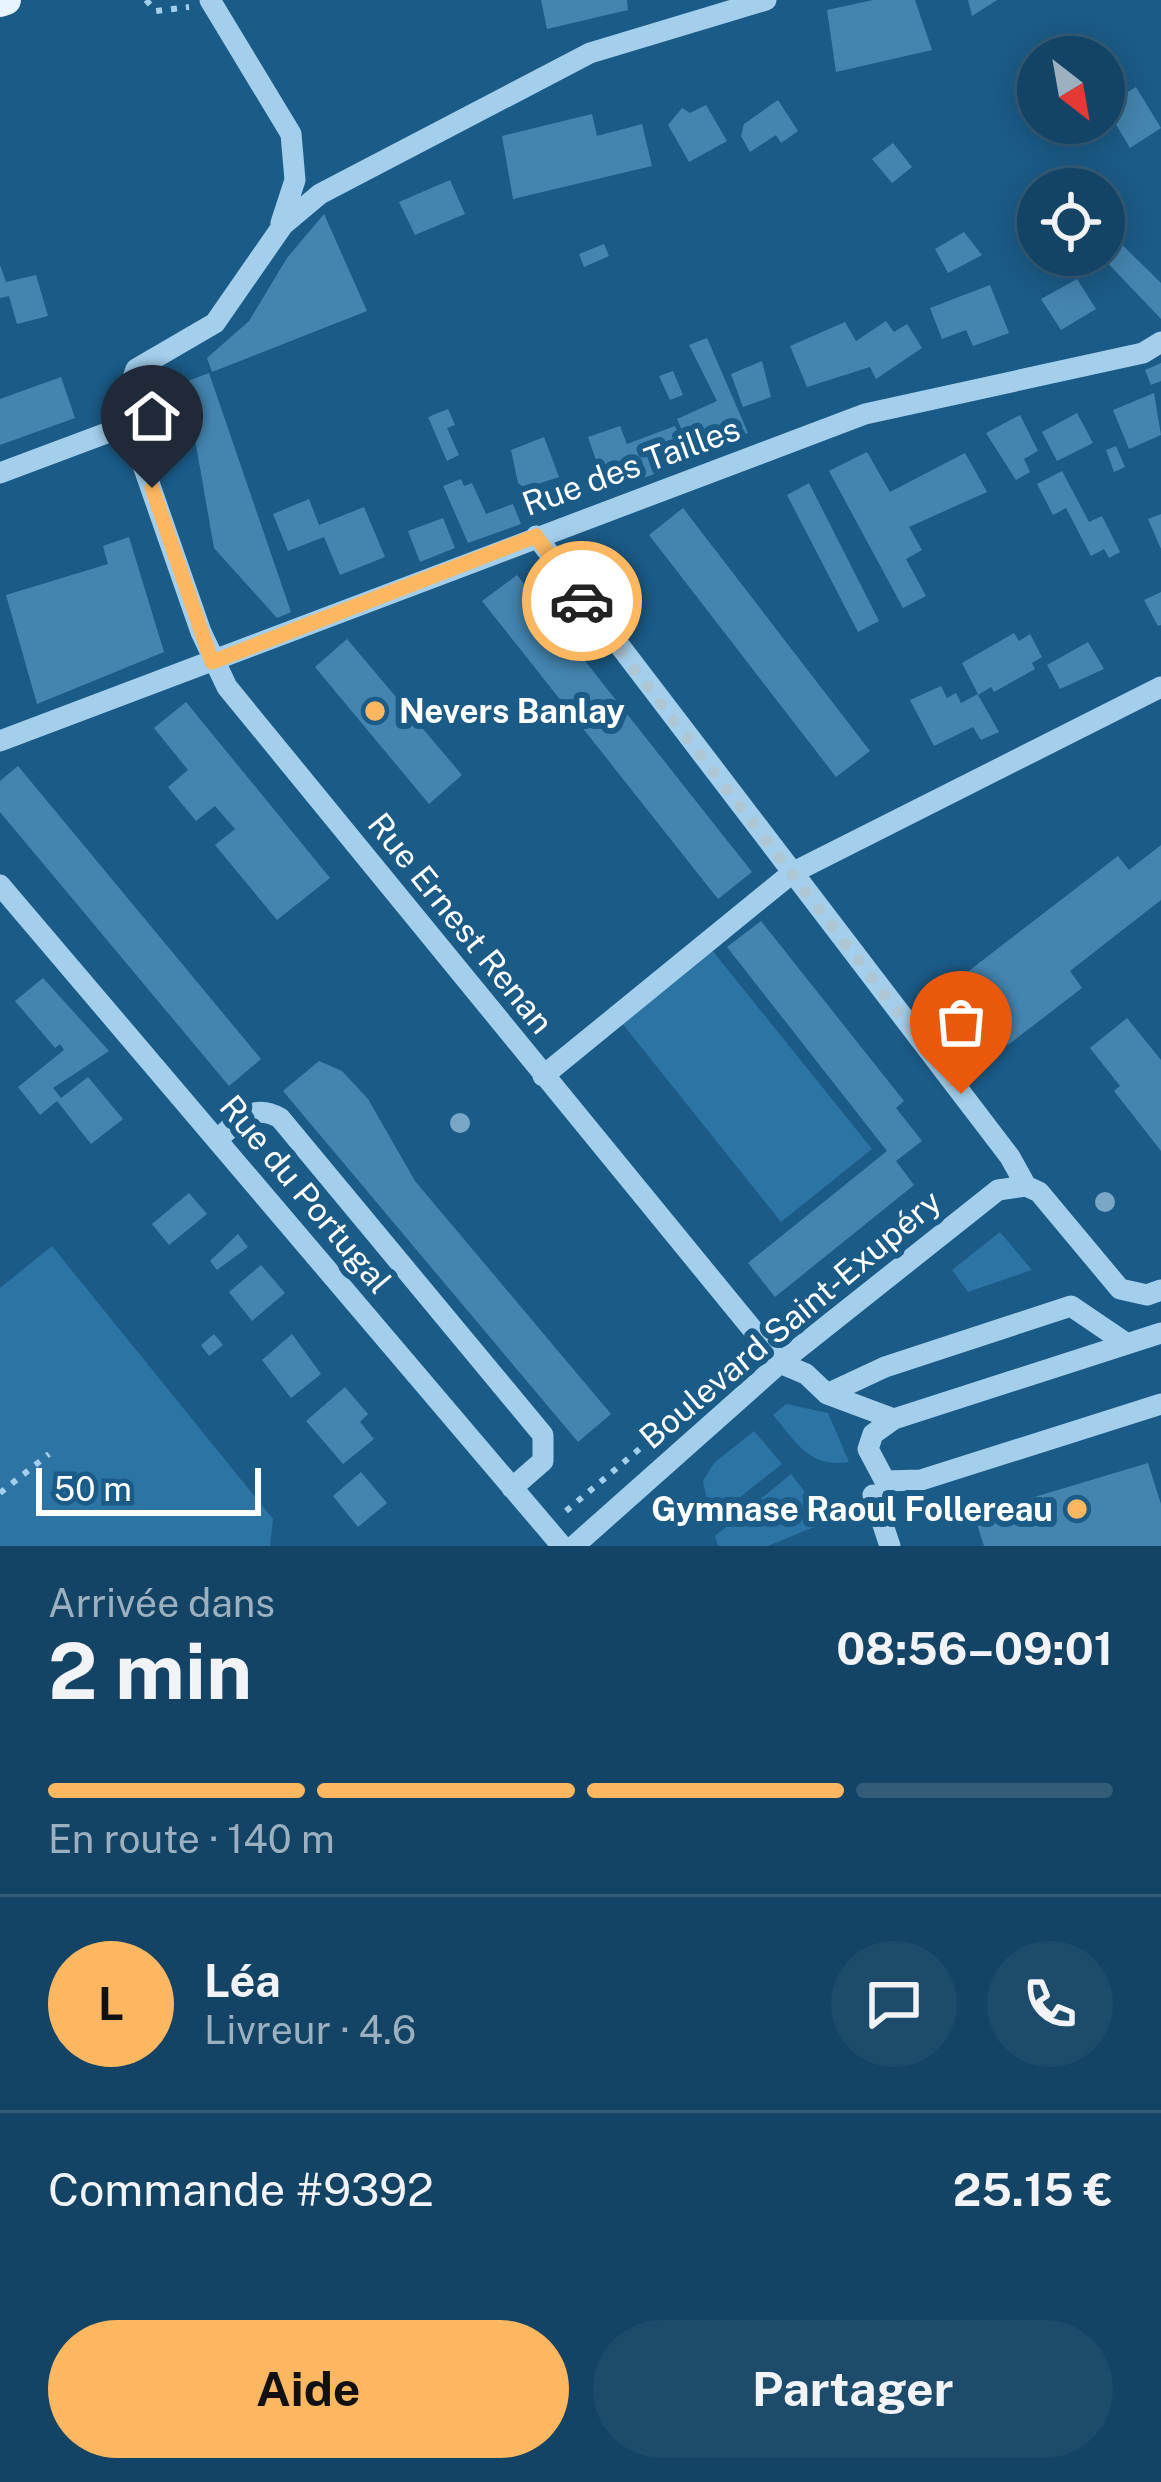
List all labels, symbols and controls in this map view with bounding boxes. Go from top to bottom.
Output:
north arrow [1017,36,1125,144]
map controls [1017,36,1125,276]
button: locate [1017,168,1125,276]
pin [101,365,203,488]
icon: home [119,383,185,449]
street label: Rue des Tailles [517,409,745,523]
courier [522,541,642,661]
icon: car [549,568,615,634]
place label: Nevers Banlay [399,692,625,730]
marker: Nevers Banlay [362,698,388,724]
street label: Rue Ernest Renan [361,805,561,1041]
pin [910,971,1012,1094]
icon: bag [928,989,994,1055]
street label: Rue du Portugal [212,1088,400,1300]
street label: Boulevard Saint-Exupéry [632,1182,948,1456]
scale bar [36,1462,261,1515]
text: 50 m [54,1470,132,1508]
place label: Gymnase Raoul Follereau [651,1490,1053,1528]
marker: Gymnase Raoul Follereau [1064,1496,1090,1522]
text: Arrivée dans [48,1580,275,1626]
text: 08:56–09:01 [836,1622,1113,1675]
text: 2 min [48,1625,252,1717]
text: En route · 140 m [48,1816,335,1862]
button: chat [831,1941,957,2067]
button: phone [987,1941,1113,2067]
text: Léa [204,1954,281,2007]
text: L [98,1977,124,2030]
text: Livreur · 4.6 [204,2007,416,2053]
text: Commande #9392 [48,2163,434,2216]
text: 25.15 € [953,2163,1113,2216]
button: Aide [48,2320,569,2458]
button: Partager [593,2320,1113,2458]

